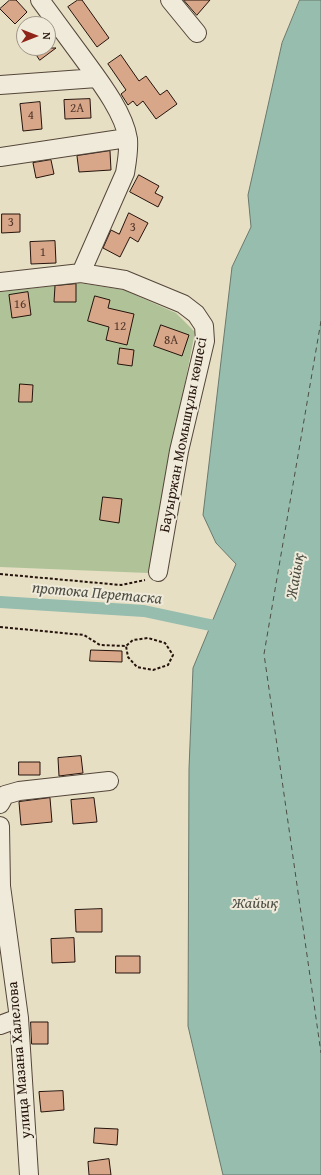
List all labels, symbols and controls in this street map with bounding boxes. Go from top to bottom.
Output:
north arrow [16,16,56,56]
text: N [39,32,55,40]
house number: 2А [70,101,84,117]
house number: 4 [28,108,34,124]
house number: 3 [8,215,14,231]
house number: 3 [130,220,136,236]
house number: 1 [40,245,46,261]
house number: 16 [14,297,26,313]
house number: 12 [114,319,126,335]
house number: 8А [164,333,178,349]
street label: Бауыржан Момышұлы көшесі [156,336,212,534]
water label: Жайық [283,552,309,600]
water label: протока Перетаска [31,579,163,609]
water label: Жайық [232,894,278,914]
street label: улица Мазана Халелова [4,981,36,1139]

